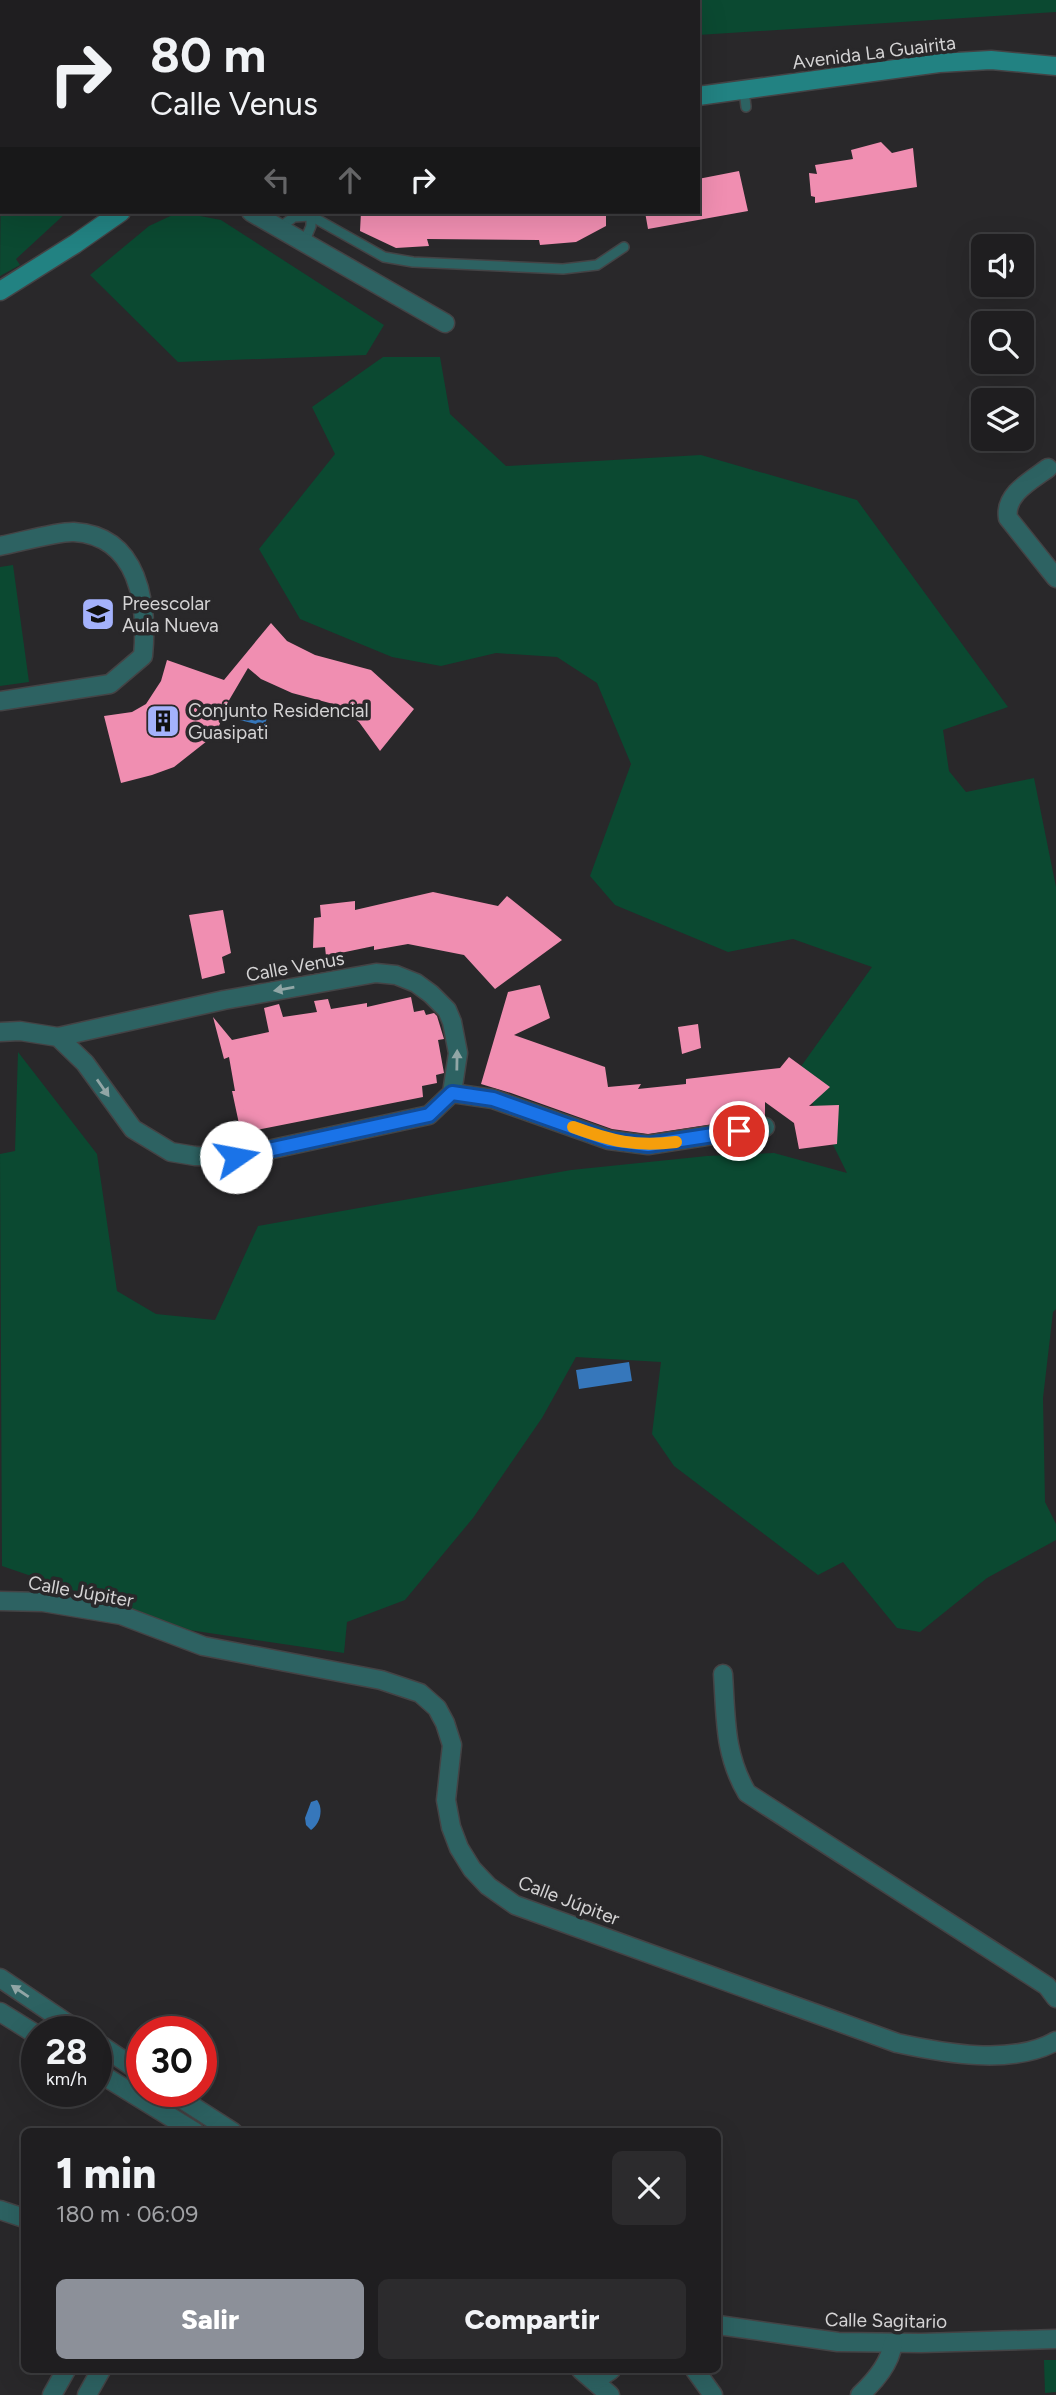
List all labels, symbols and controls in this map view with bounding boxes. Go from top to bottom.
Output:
text: 80 m [150,25,266,84]
icon: right [35,28,126,119]
street label: Avenida La Guairita [791,31,957,74]
text: Calle Venus [150,85,318,123]
icon: left [258,161,296,199]
icon: ahead [331,161,369,199]
icon: right [404,161,442,199]
map controls [971,234,1034,451]
button: sound [971,234,1034,297]
button: search [971,311,1034,374]
button: layers [971,388,1034,451]
place label: Preescolar Aula Nueva [122,592,219,637]
school or university icon: Preescolar Aula Nueva [79,595,117,633]
place label: Conjunto Residencial Guasipati [188,699,369,744]
building icon: Conjunto Residencial Guasipati [144,702,182,740]
street label: Calle Venus [244,946,346,986]
one-way arrow [273,983,295,994]
one-way arrow [451,1049,463,1071]
one-way arrow [96,1079,110,1097]
pin [709,1101,769,1161]
icon: arrive [720,1112,758,1150]
position arrow [199,1120,273,1194]
street label: Calle Júpiter [26,1571,136,1612]
street label: Calle Júpiter [515,1871,623,1931]
one-way arrow [11,1984,29,1998]
speed limit sign: 30 [126,2016,217,2107]
text: 28 [46,2031,87,2073]
text: km/h [46,2068,87,2090]
text: 1 min [56,2148,156,2199]
button: close [612,2151,686,2225]
text: 180 m · 06:09 [56,2200,198,2228]
button: Salir [56,2279,364,2359]
button: Compartir [378,2279,686,2359]
street label: Calle Sagitario [825,2308,947,2333]

